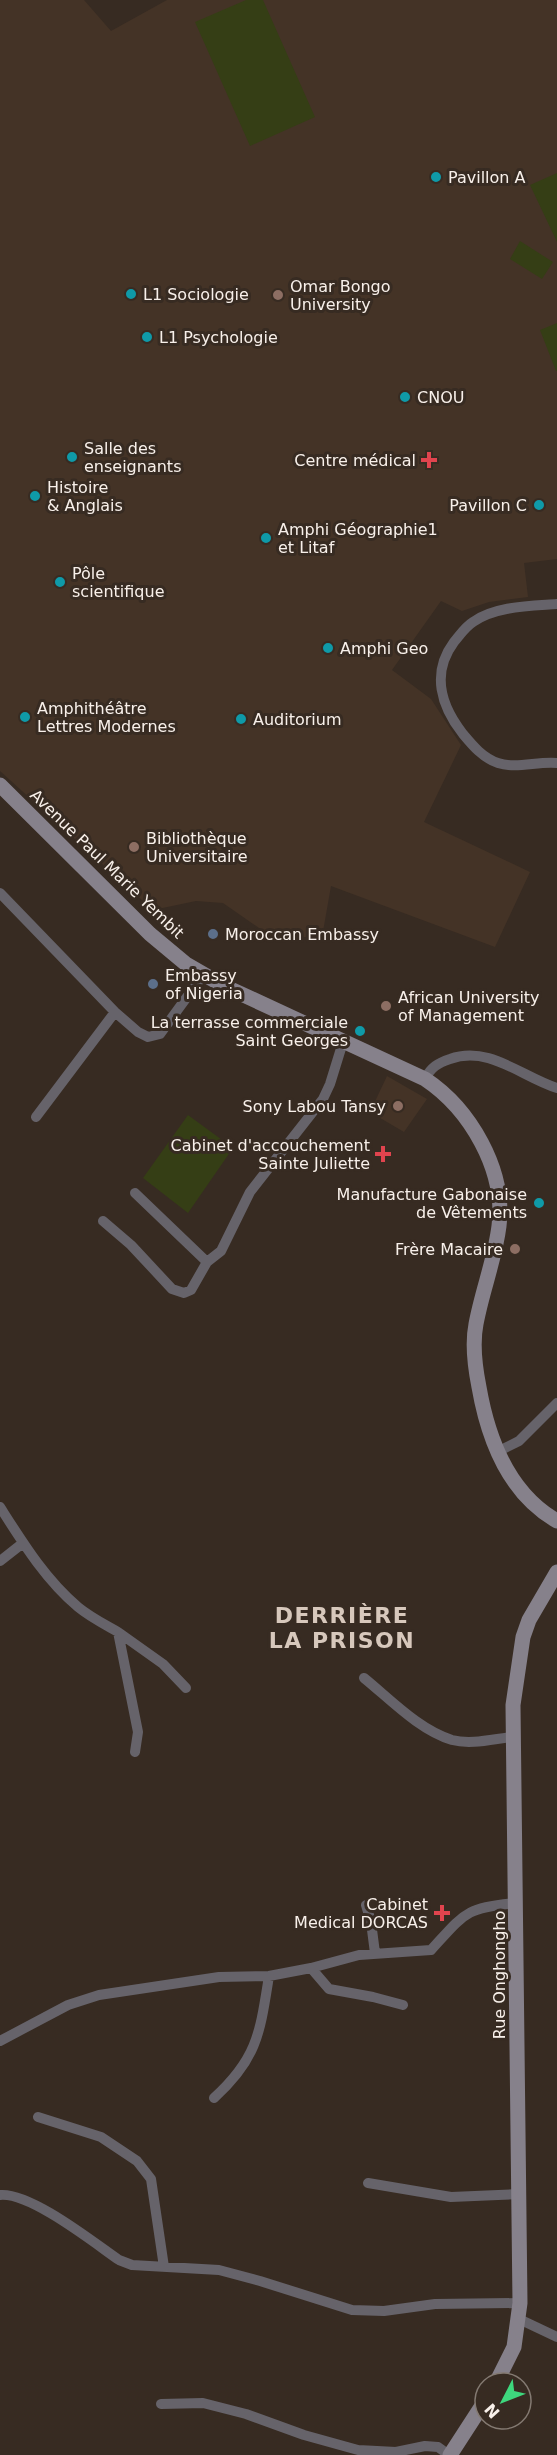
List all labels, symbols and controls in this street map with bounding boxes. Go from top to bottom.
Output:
place label: Pavillon A [448,168,526,187]
marker: Pavillon A [429,170,443,184]
place label: Omar Bongo University [290,277,391,314]
place label: L1 Sociologie [143,285,249,304]
marker: L1 Sociologie [124,287,138,301]
marker: Omar Bongo University [271,288,285,302]
place label: L1 Psychologie [159,328,278,347]
marker: L1 Psychologie [140,330,154,344]
place label: CNOU [417,388,464,407]
marker: CNOU [398,390,412,404]
place label: Salle des enseignants [84,439,181,476]
marker: Salle des enseignants [65,450,79,464]
place label: Centre médical [294,451,416,470]
marker: Centre médical [420,451,438,469]
place label: Histoire & Anglais [47,478,123,515]
marker: Histoire & Anglais [28,489,42,503]
place label: Pavillon C [449,496,527,515]
marker: Pavillon C [532,498,546,512]
place label: Amphi Géographie1 et Litaf [278,520,438,557]
marker: Amphi Géographie1 et Litaf [259,531,273,545]
place label: Pôle scientifique [72,564,165,601]
marker: Pôle scientifique [53,575,67,589]
place label: Amphi Geo [340,639,428,658]
marker: Amphi Geo [321,641,335,655]
place label: Amphithéâtre Lettres Modernes [37,699,176,736]
marker: Amphithéâtre Lettres Modernes [18,710,32,724]
place label: Auditorium [253,710,342,729]
marker: Auditorium [234,712,248,726]
street label: Avenue Paul Marie Yembit [26,785,188,943]
place label: Bibliothèque Universitaire [146,829,248,866]
marker: Bibliothèque Universitaire [127,840,141,854]
place label: Moroccan Embassy [225,925,379,944]
marker: Moroccan Embassy [206,927,220,941]
place label: Embassy of Nigeria [165,966,243,1003]
marker: Embassy of Nigeria [146,977,160,991]
place label: African University of Management [398,988,540,1025]
marker: African University of Management [379,999,393,1013]
place label: La terrasse commerciale Saint Georges [151,1013,348,1050]
marker: La terrasse commerciale Saint Georges [353,1024,367,1038]
place label: Sony Labou Tansy [243,1097,386,1116]
marker: Sony Labou Tansy [391,1099,405,1113]
place label: Cabinet d'accouchement Sainte Juliette [171,1136,370,1173]
marker: Cabinet d'accouchement Sainte Juliette [374,1145,392,1163]
place label: Manufacture Gabonaise de Vêtements [337,1185,527,1222]
marker: Manufacture Gabonaise de Vêtements [532,1196,546,1210]
place label: Frère Macaire [395,1240,503,1259]
marker: Frère Macaire [508,1242,522,1256]
district label: DERRIÈRE LA PRISON [269,1603,415,1653]
place label: Cabinet Medical DORCAS [294,1895,428,1932]
marker: Cabinet Medical DORCAS [433,1904,451,1922]
street label: Rue Onghongho [490,1911,509,2039]
north arrow [473,2371,533,2431]
text: N [481,2399,504,2422]

